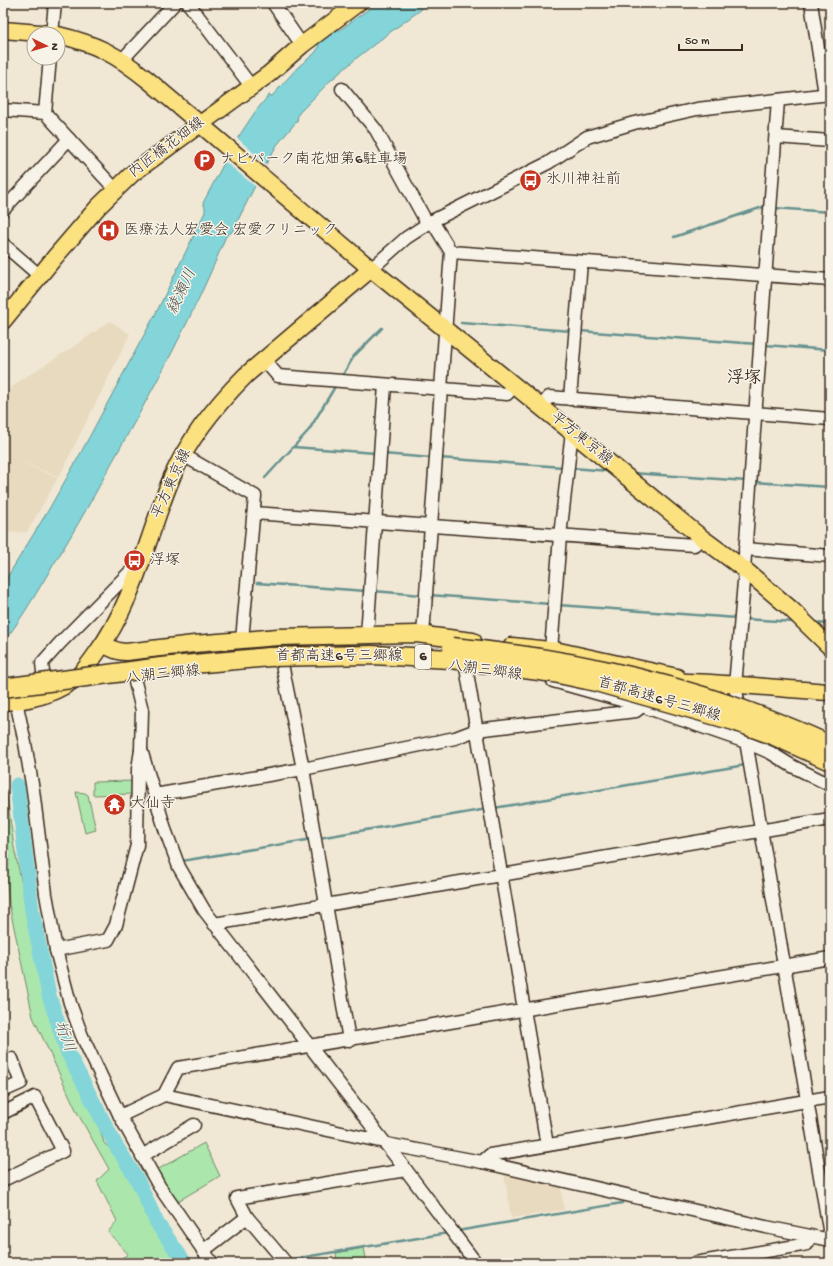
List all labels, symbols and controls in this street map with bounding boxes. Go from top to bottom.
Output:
north arrow [26,26,66,66]
scale bar [679,26,742,52]
text: 50 m [685,35,710,49]
text: N [48,43,60,51]
street label: 内匠橋花畑線 [125,113,208,182]
parking icon: ナビパーク南花畑第6駐車場 [191,147,217,173]
place label: ナビパーク南花畑第6駐車場 [220,150,408,169]
bus stop icon: 氷川神社前 [517,167,543,193]
place label: 氷川神社前 [546,170,621,189]
hospital icon: 医療法人宏愛会 宏愛クリニック [95,218,121,244]
place label: 医療法人宏愛会 宏愛クリニック [124,221,338,240]
water label: 綾瀬川 [163,266,202,318]
district label: 浮塚 [727,368,761,389]
street label: 平方東京線 [546,408,616,470]
street label: 平方東京線 [148,446,195,522]
bus stop icon: 浮塚 [122,548,148,574]
place label: 浮塚 [150,551,180,570]
road number: 6 [415,645,431,669]
street label: 首都高速6号三郷線 [275,647,403,666]
street label: 八潮三郷線 [447,656,524,685]
street label: 八潮三郷線 [125,661,201,688]
street label: 首都高速6号三郷線 [595,673,723,726]
temple icon: 大仙寺 [101,791,127,817]
place label: 大仙寺 [130,794,175,813]
water label: 垳川 [49,1018,78,1055]

